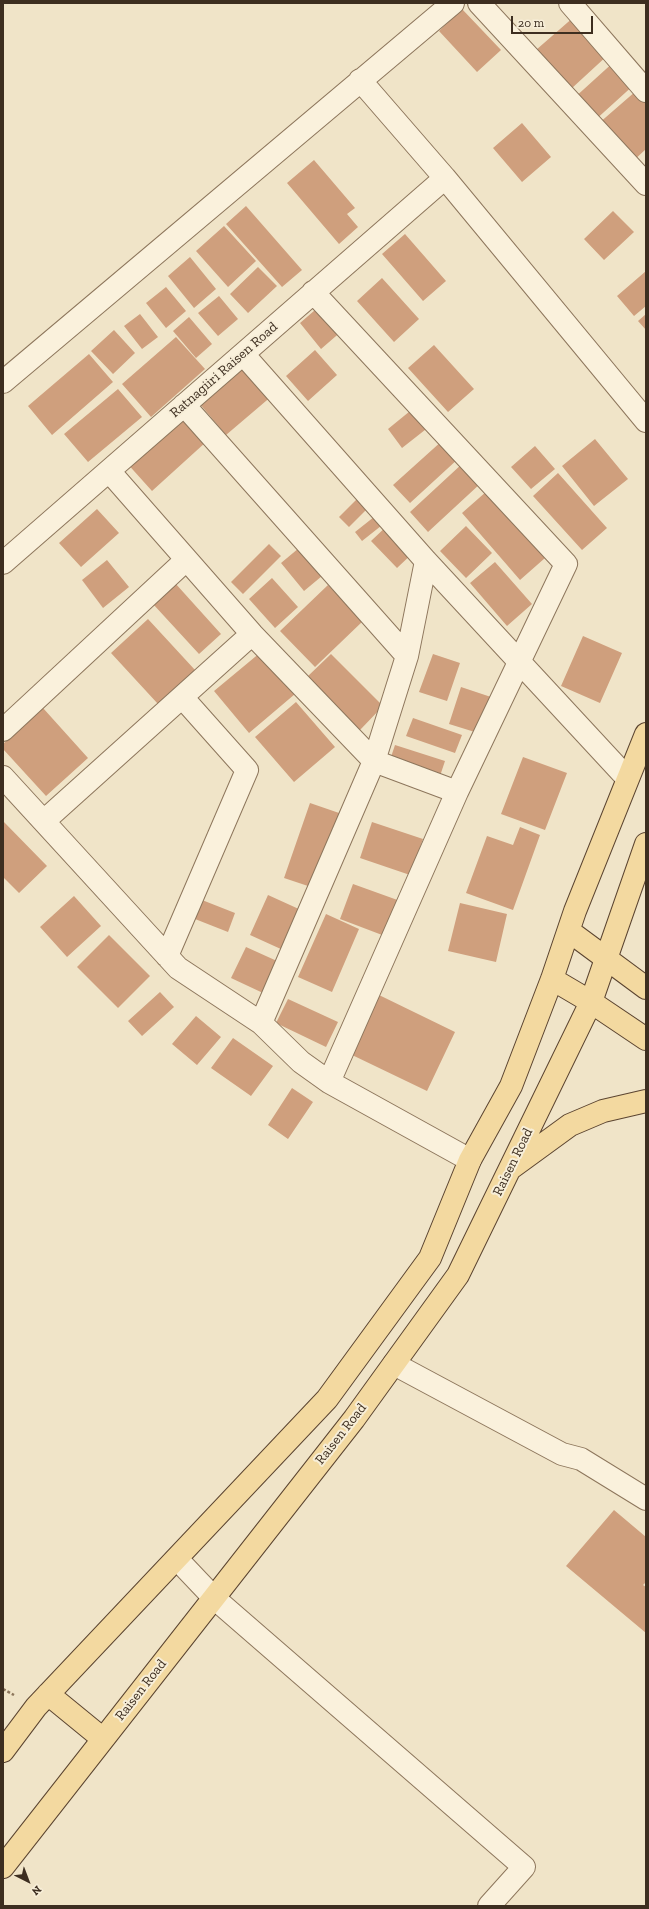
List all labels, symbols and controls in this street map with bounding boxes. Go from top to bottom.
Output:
scale bar [513,8,595,34]
text: 20 m [518,16,544,30]
street label: Ratnagiiri Raisen Road [167,319,281,421]
street label: Raisen Road [489,1125,537,1199]
street label: Raisen Road [312,1400,370,1468]
street label: Raisen Road [112,1656,170,1724]
north arrow [8,1861,48,1901]
text: N [29,1883,44,1898]

